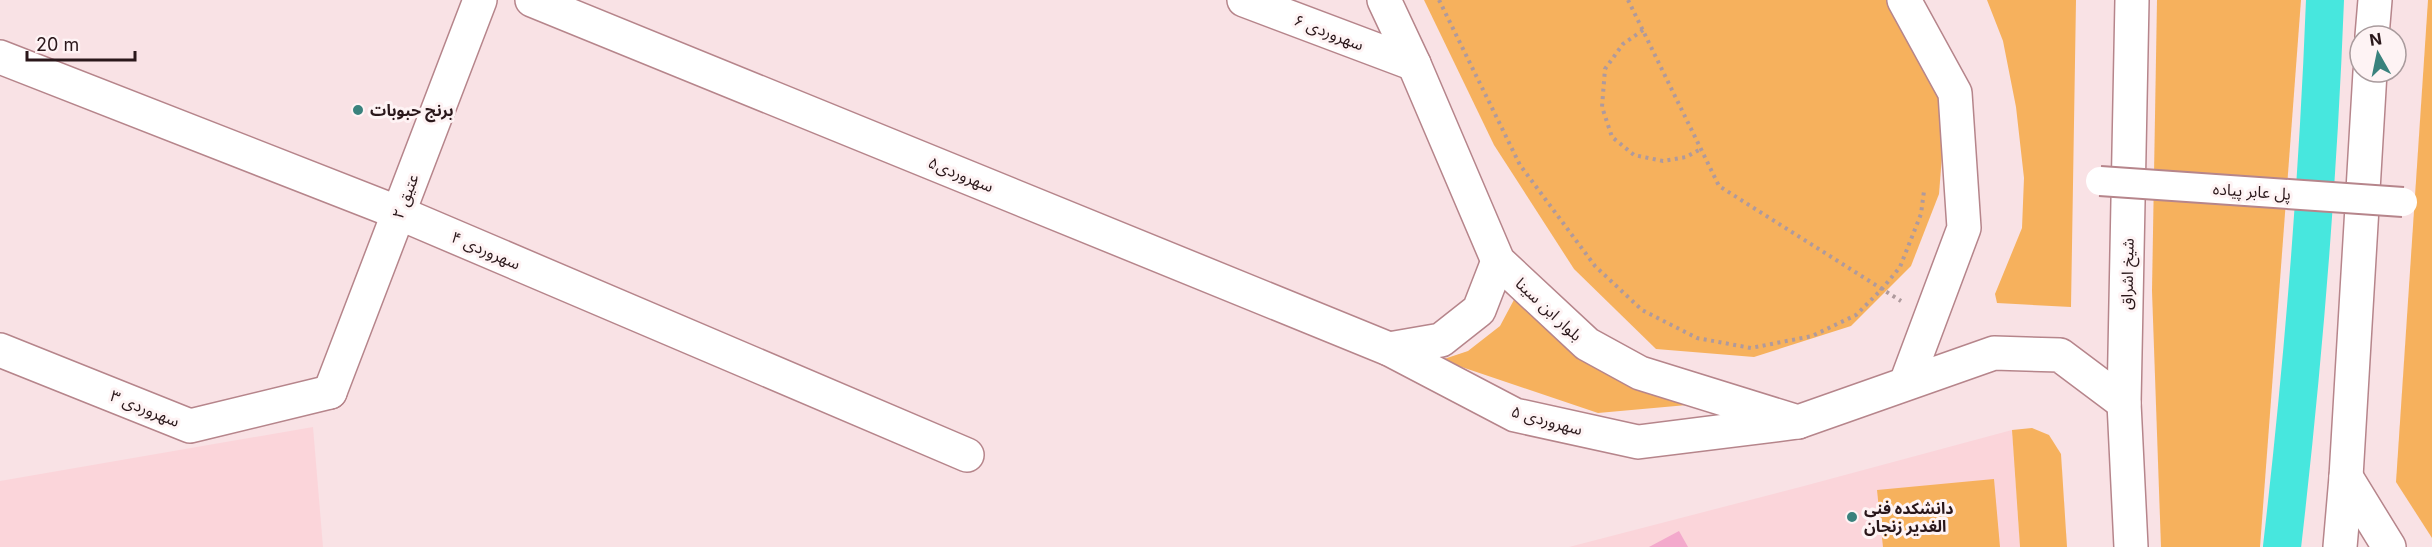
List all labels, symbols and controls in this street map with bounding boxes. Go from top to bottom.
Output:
street label: سهروردی ۶ [1291,10,1367,54]
scale bar [27,24,135,62]
north arrow [2348,24,2408,84]
text: N [2368,28,2383,50]
text: 20 m [36,34,79,55]
place label: برنج حبوبات [370,100,454,123]
marker: برنج حبوبات [351,103,365,117]
street label: سهروردی۵ [926,152,996,196]
street label: عتیق ۲ [387,171,424,222]
street label: پل عابر پیاده [2212,178,2292,205]
street label: سهروردی ۴ [449,227,523,273]
street label: شیخ اشراق [2116,238,2141,310]
street label: بلوار ابن سینا [1512,273,1586,345]
street label: سهروردی ۳ [107,385,183,431]
street label: سهروردی ۵ [1509,401,1585,439]
place label: دانشکده فنی الغدیر زنجان [1864,498,1954,536]
marker: دانشکده فنی الغدیر زنجان [1845,510,1859,524]

